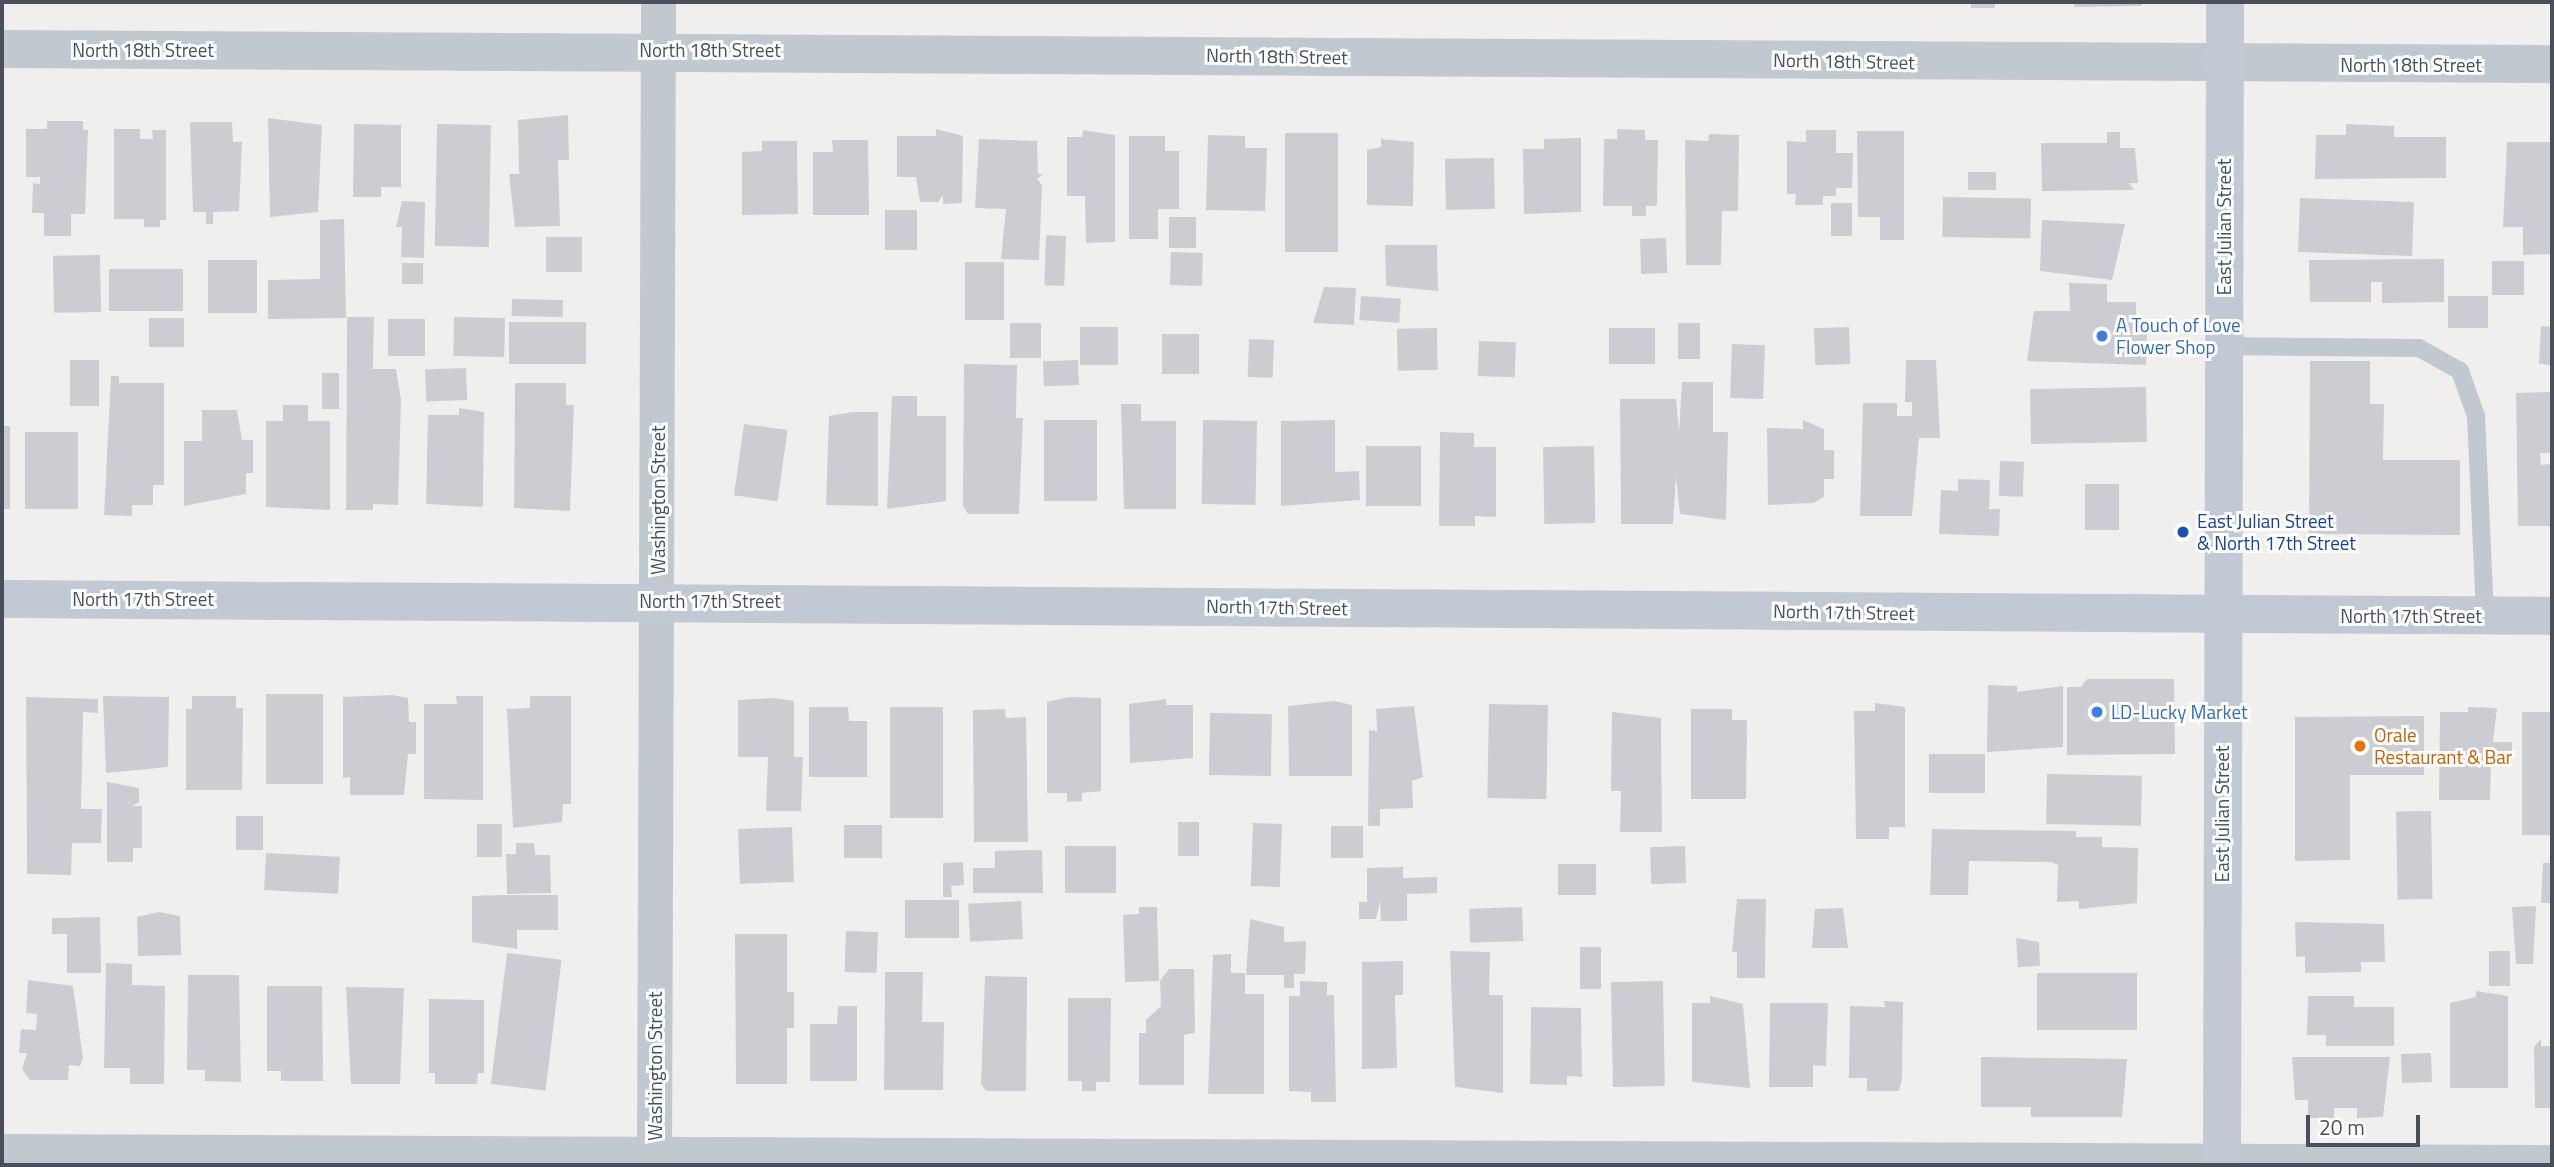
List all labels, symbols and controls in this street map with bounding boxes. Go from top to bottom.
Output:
street label: North 18th Street [72,39,214,61]
street label: North 18th Street [639,39,781,61]
street label: North 18th Street [1206,43,1348,69]
street label: North 18th Street [1773,48,1915,74]
street label: North 18th Street [2340,54,2482,76]
street label: East Julian Street [2213,159,2235,295]
place label: A Touch of Love Flower Shop [2116,314,2240,358]
marker: A Touch of Love Flower Shop [2094,328,2110,344]
street label: Washington Street [647,425,669,575]
place label: East Julian Street & North 17th Street [2197,510,2356,554]
marker: East Julian Street & North 17th Street [2175,524,2191,540]
street label: North 17th Street [72,588,214,610]
street label: North 17th Street [639,590,781,612]
street label: North 17th Street [1206,594,1348,620]
street label: North 17th Street [1773,599,1915,625]
street label: North 17th Street [2340,605,2482,627]
place label: LD-Lucky Market [2111,701,2248,723]
marker: LD-Lucky Market [2089,704,2105,720]
place label: Orale Restaurant & Bar [2374,724,2512,768]
marker: Orale Restaurant & Bar [2352,738,2368,754]
street label: East Julian Street [2211,746,2233,882]
street label: Washington Street [644,991,666,1141]
scale bar [2309,1100,2423,1144]
text: 20 m [2319,1111,2365,1143]

